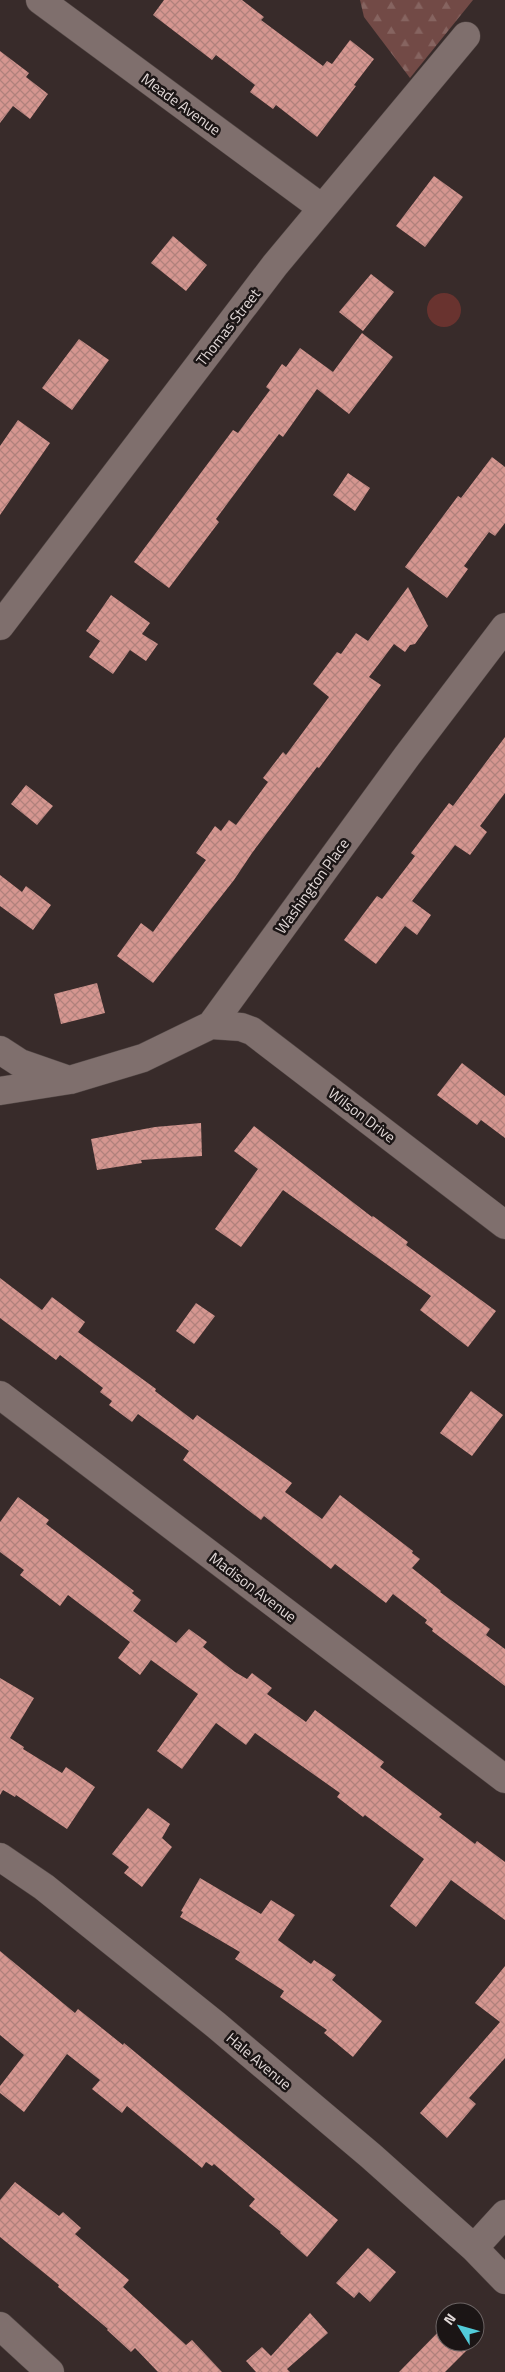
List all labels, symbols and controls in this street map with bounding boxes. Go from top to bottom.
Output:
street label: Meade Avenue [136,67,226,141]
street label: Thomas Street [190,283,266,371]
street label: Washington Place [269,833,355,939]
street label: Wilson Drive [323,1082,401,1148]
street label: Madison Avenue [204,1546,302,1628]
street label: Hale Avenue [221,2027,297,2095]
north arrow [435,2302,485,2352]
text: N [438,2309,461,2329]

